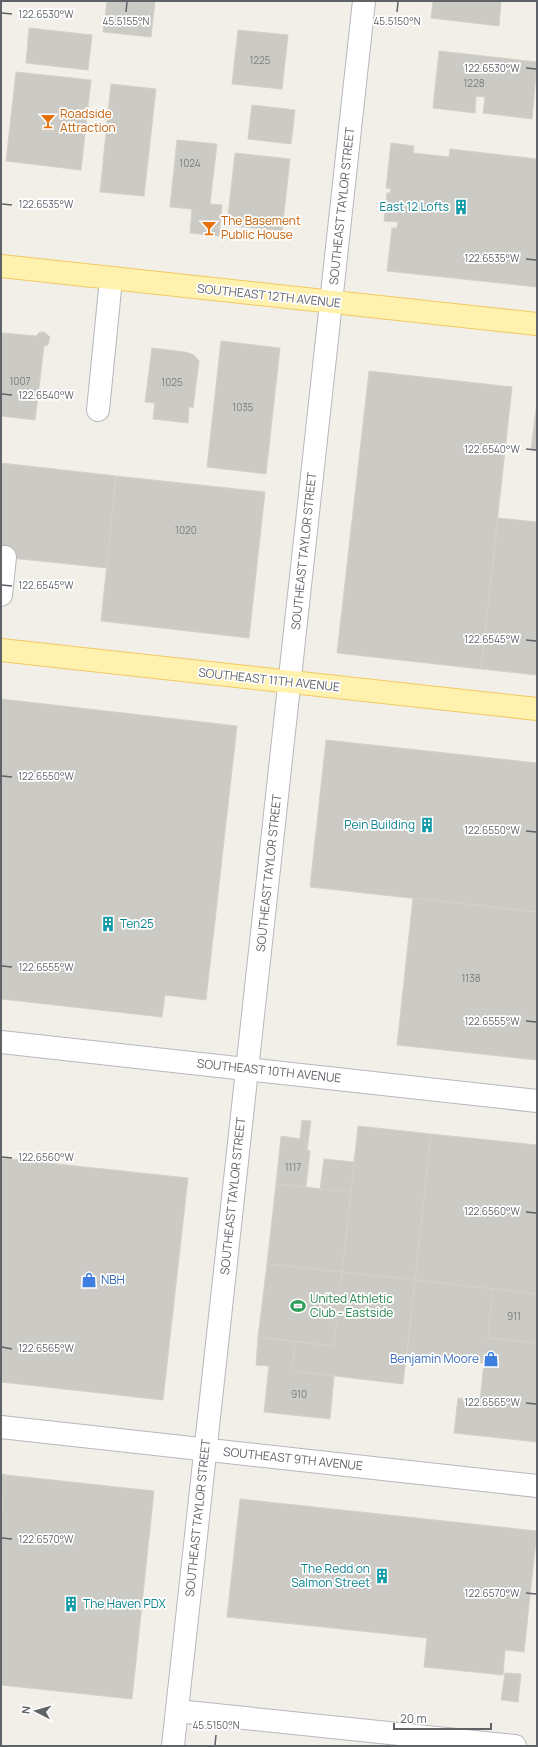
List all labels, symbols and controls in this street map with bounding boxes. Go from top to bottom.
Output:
text: 122.6530°W [18,7,74,21]
text: 45.5155°N [103,14,150,28]
text: 45.5150°N [373,14,421,28]
house number: 1225 [249,53,271,67]
text: 122.6530°W [464,61,520,75]
house number: 1228 [463,76,485,90]
place label: Roadside Attraction [60,105,116,136]
bar icon: Roadside Attraction [39,112,57,130]
street label: SOUTHEAST TAYLOR STREET [325,125,358,286]
house number: 1024 [179,156,201,170]
text: 122.6535°W [19,197,74,211]
place label: East 12 Lofts [379,198,449,215]
building icon: East 12 Lofts [452,198,470,216]
place label: The Basement Public House [221,212,301,243]
bar icon: The Basement Public House [200,219,218,237]
text: 122.6535°W [465,251,520,265]
street label: SOUTHEAST 12TH AVENUE [196,280,342,312]
house number: 1007 [9,374,31,388]
house number: 1025 [161,375,183,389]
text: 122.6540°W [18,388,74,402]
house number: 1035 [232,400,254,414]
text: 122.6540°W [464,442,520,456]
street label: SOUTHEAST TAYLOR STREET [287,470,320,631]
house number: 1020 [175,523,197,537]
text: 122.6545°W [18,578,74,592]
text: 122.6545°W [464,632,520,646]
street label: SOUTHEAST 11TH AVENUE [197,664,341,695]
text: 122.6550°W [18,769,74,783]
street label: SOUTHEAST TAYLOR STREET [252,792,285,953]
place label: Pein Building [344,816,415,833]
building icon: Pein Building [418,816,436,834]
text: 122.6550°W [464,823,520,837]
building icon: Ten25 [99,915,117,933]
place label: Ten25 [120,915,154,932]
text: 122.6555°W [18,960,74,974]
house number: 1138 [461,971,481,985]
text: 122.6555°W [464,1014,520,1028]
street label: SOUTHEAST 10TH AVENUE [196,1054,342,1087]
street label: SOUTHEAST TAYLOR STREET [216,1115,249,1276]
text: 122.6560°W [18,1150,75,1164]
house number: 1117 [285,1160,301,1174]
text: 122.6560°W [464,1204,521,1218]
shop icon: NBH [80,1271,98,1289]
place label: NBH [101,1271,125,1288]
place label: United Athletic Club - Eastside [310,1290,393,1321]
sports icon: United Athletic Club - Eastside [289,1297,307,1315]
house number: 911 [507,1309,521,1323]
text: 122.6565°W [18,1341,74,1355]
place label: Benjamin Moore [390,1350,479,1367]
shop icon: Benjamin Moore [482,1350,500,1368]
house number: 910 [291,1387,307,1401]
text: 122.6565°W [464,1395,520,1409]
street label: SOUTHEAST TAYLOR STREET [181,1437,214,1598]
street label: SOUTHEAST 9TH AVENUE [222,1443,364,1474]
text: 122.6570°W [19,1532,74,1546]
place label: The Redd on Salmon Street [291,1560,370,1591]
building icon: The Redd on Salmon Street [373,1567,391,1585]
text: 122.6570°W [465,1586,520,1600]
building icon: The Haven PDX [62,1595,80,1613]
place label: The Haven PDX [83,1595,167,1612]
north arrow [16,1691,56,1731]
text: N [18,1705,33,1715]
scale bar [394,1705,491,1731]
text: 20 m [400,1710,427,1727]
text: 45.5150°N [192,1718,240,1732]

